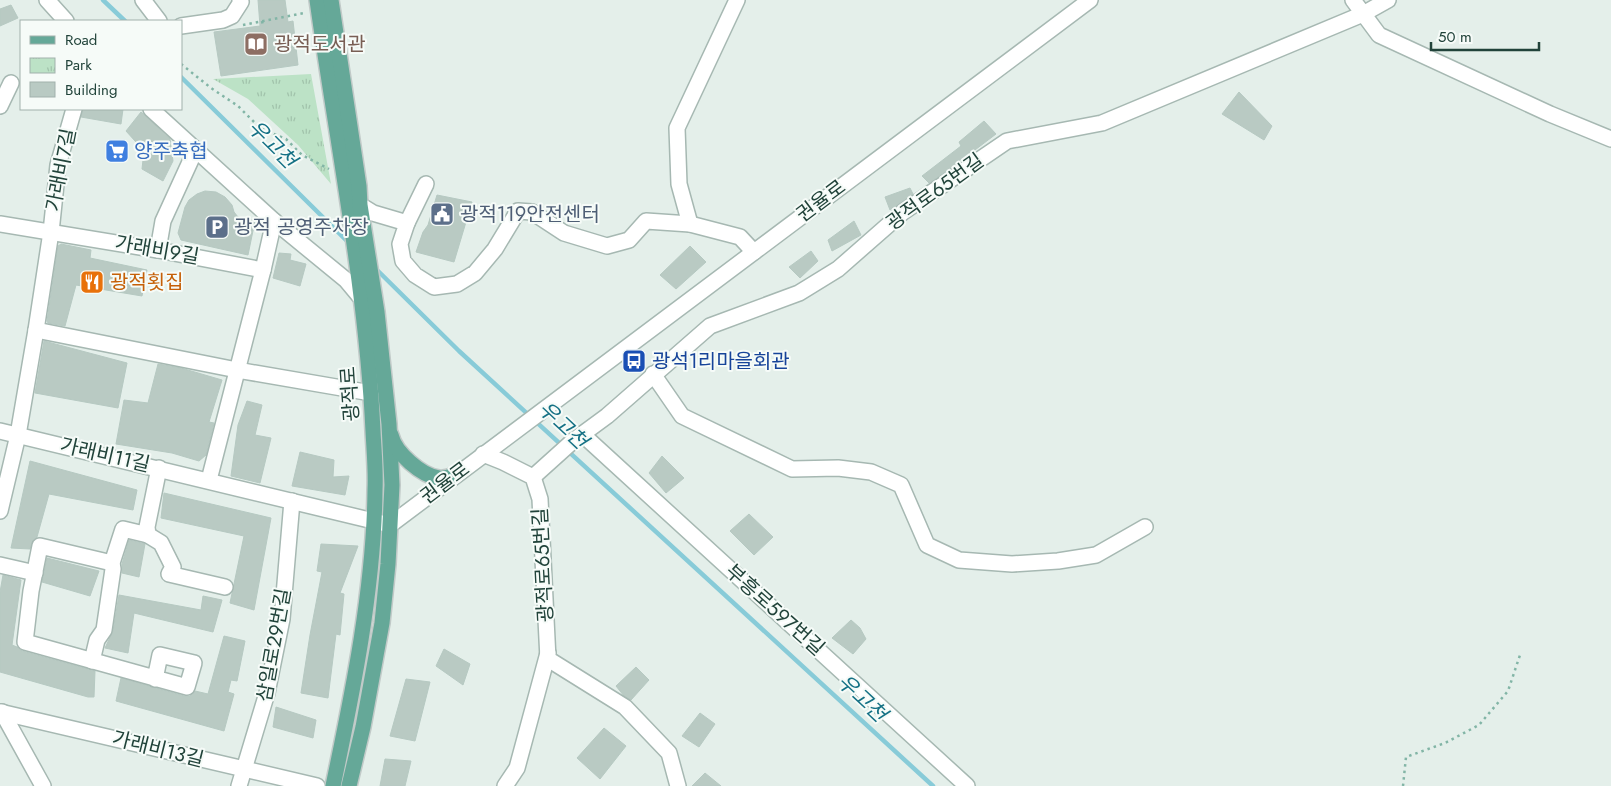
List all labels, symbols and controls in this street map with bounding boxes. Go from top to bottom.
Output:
legend [20,20,182,110]
scale bar [1431,20,1538,52]
text: 50 m [1438,26,1472,48]
text: Road [65,29,97,51]
place label: 광적도서관 [274,30,366,59]
library icon: 광적도서관 [243,31,269,57]
text: Park [65,54,92,76]
text: Building [65,79,117,101]
water label: 우고천 [241,113,305,177]
street label: 가래비7길 [39,126,83,214]
place label: 양주축협 [134,137,208,166]
supermarket icon: 양주축협 [104,138,130,164]
street label: 광적로65번길 [880,147,990,237]
street label: 권율로 [790,173,852,229]
place label: 광적119안전센터 [460,200,600,229]
public building icon: 광적119안전센터 [429,201,455,227]
place label: 광적 공영주차장 [234,213,369,242]
parking icon: 광적 공영주차장 [204,214,230,240]
street label: 가래비9길 [113,228,201,272]
place label: 광적횟집 [110,268,184,297]
restaurant icon: 광적횟집 [79,269,105,295]
place label: 광석1리마을회관 [652,347,790,376]
bus stop icon: 광석1리마을회관 [621,348,647,374]
street label: 광적로 [334,365,366,423]
water label: 우고천 [532,394,596,458]
street label: 가래비11길 [57,431,153,479]
street label: 권율로 [414,455,476,511]
street label: 광적로65번길 [526,507,560,623]
street label: 부흥로597번길 [719,558,831,662]
street label: 삼일로29번길 [250,586,298,704]
water label: 우고천 [831,667,895,731]
street label: 가래비13길 [109,724,207,774]

